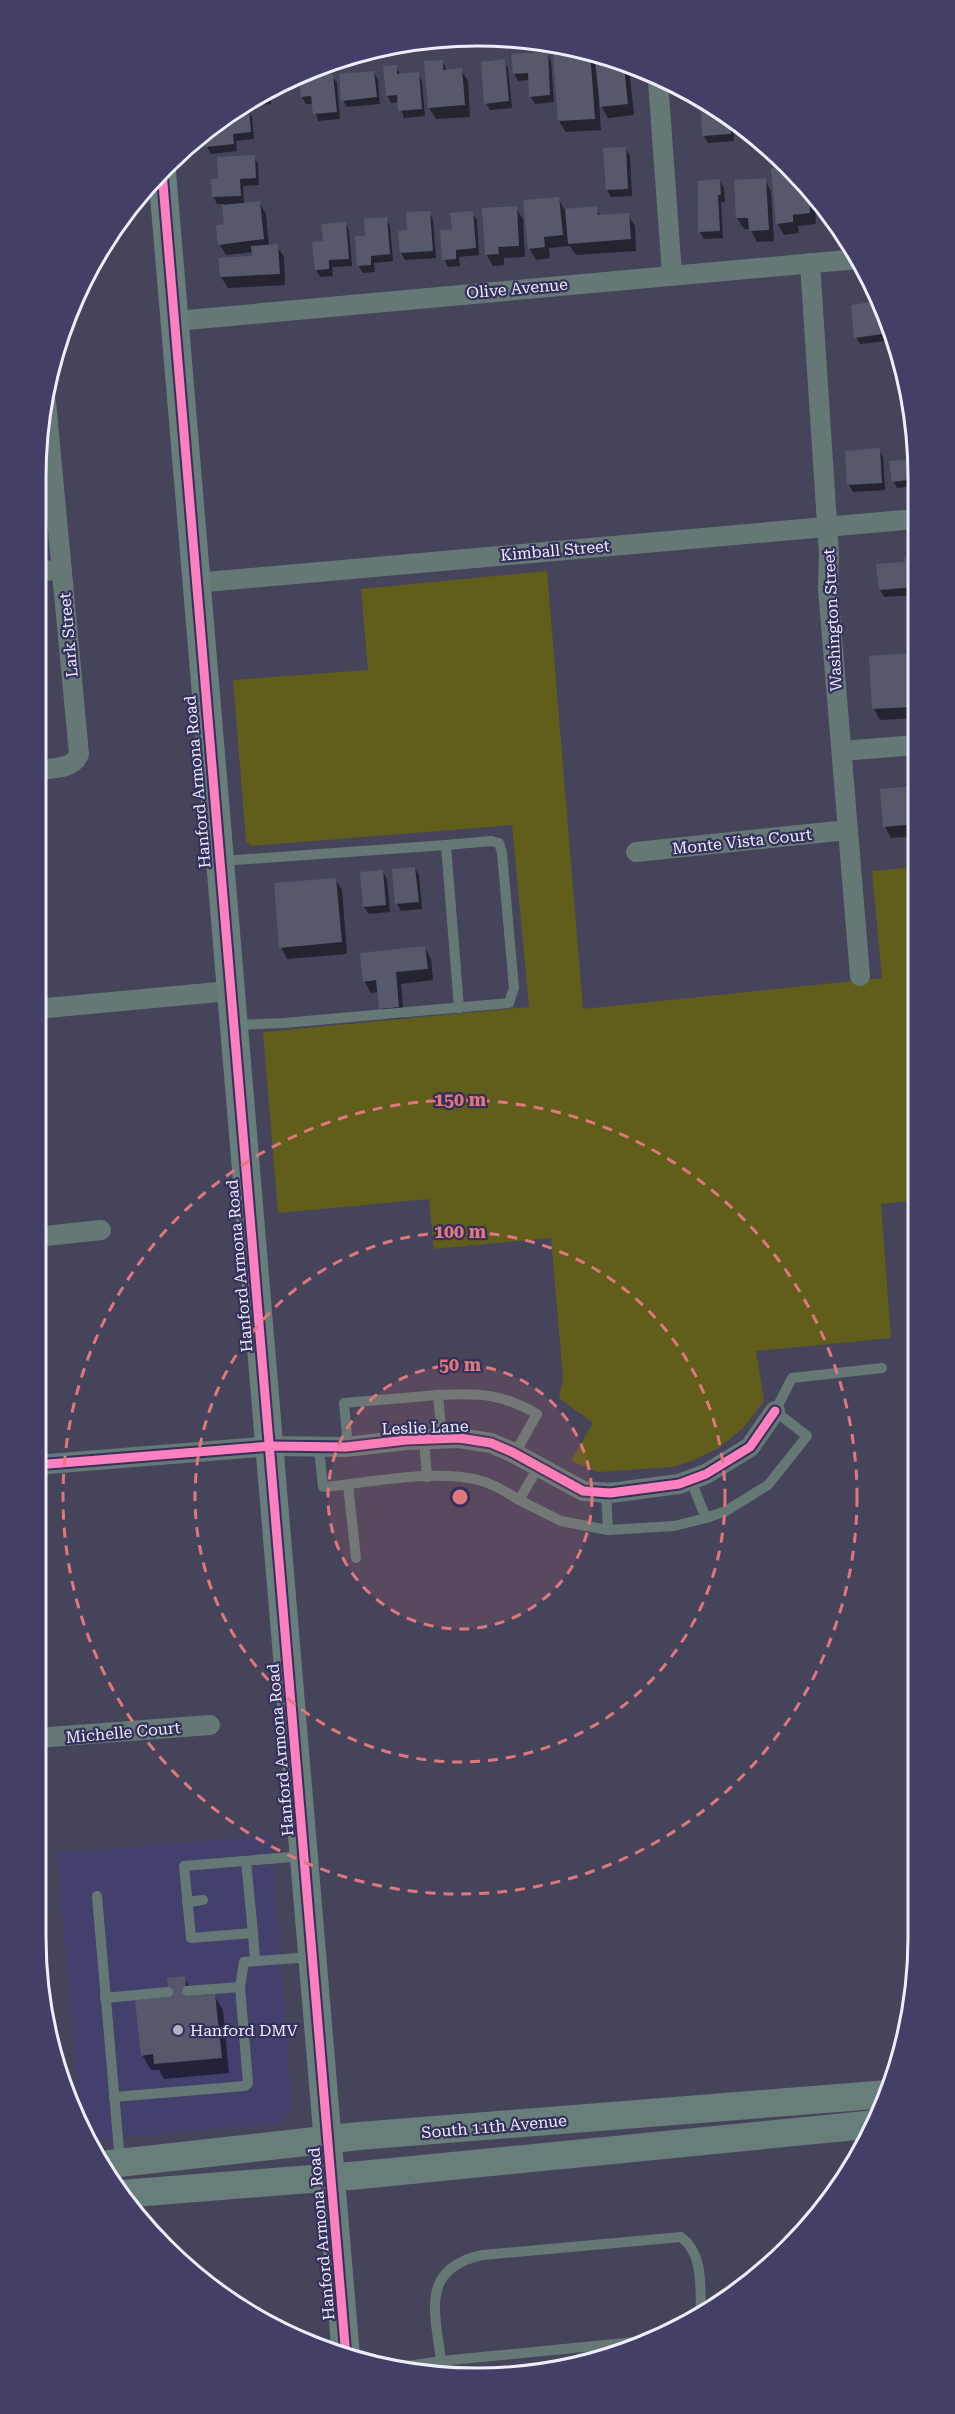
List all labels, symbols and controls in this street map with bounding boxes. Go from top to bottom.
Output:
street label: Olive Avenue [465,275,569,302]
street label: Kimball Street [500,536,611,565]
street label: Washington Street [819,548,846,692]
street label: Lark Street [55,592,82,678]
street label: Hanford Armona Road [180,695,215,869]
street label: Monte Vista Court [671,825,813,858]
text: 150 m [434,1089,487,1110]
street label: Hanford Armona Road [222,1179,257,1353]
text: 100 m [434,1221,487,1242]
text: 50 m [439,1354,482,1375]
street label: Leslie Lane [381,1416,469,1439]
centre of rings [450,1487,470,1507]
street label: Hanford Armona Road [263,1663,298,1837]
street label: Michelle Court [65,1718,181,1747]
place label: Hanford DMV [190,2021,298,2040]
marker: Hanford DMV [171,2023,185,2037]
street label: South 11th Avenue [420,2111,568,2142]
street label: Hanford Armona Road [304,2147,339,2321]

